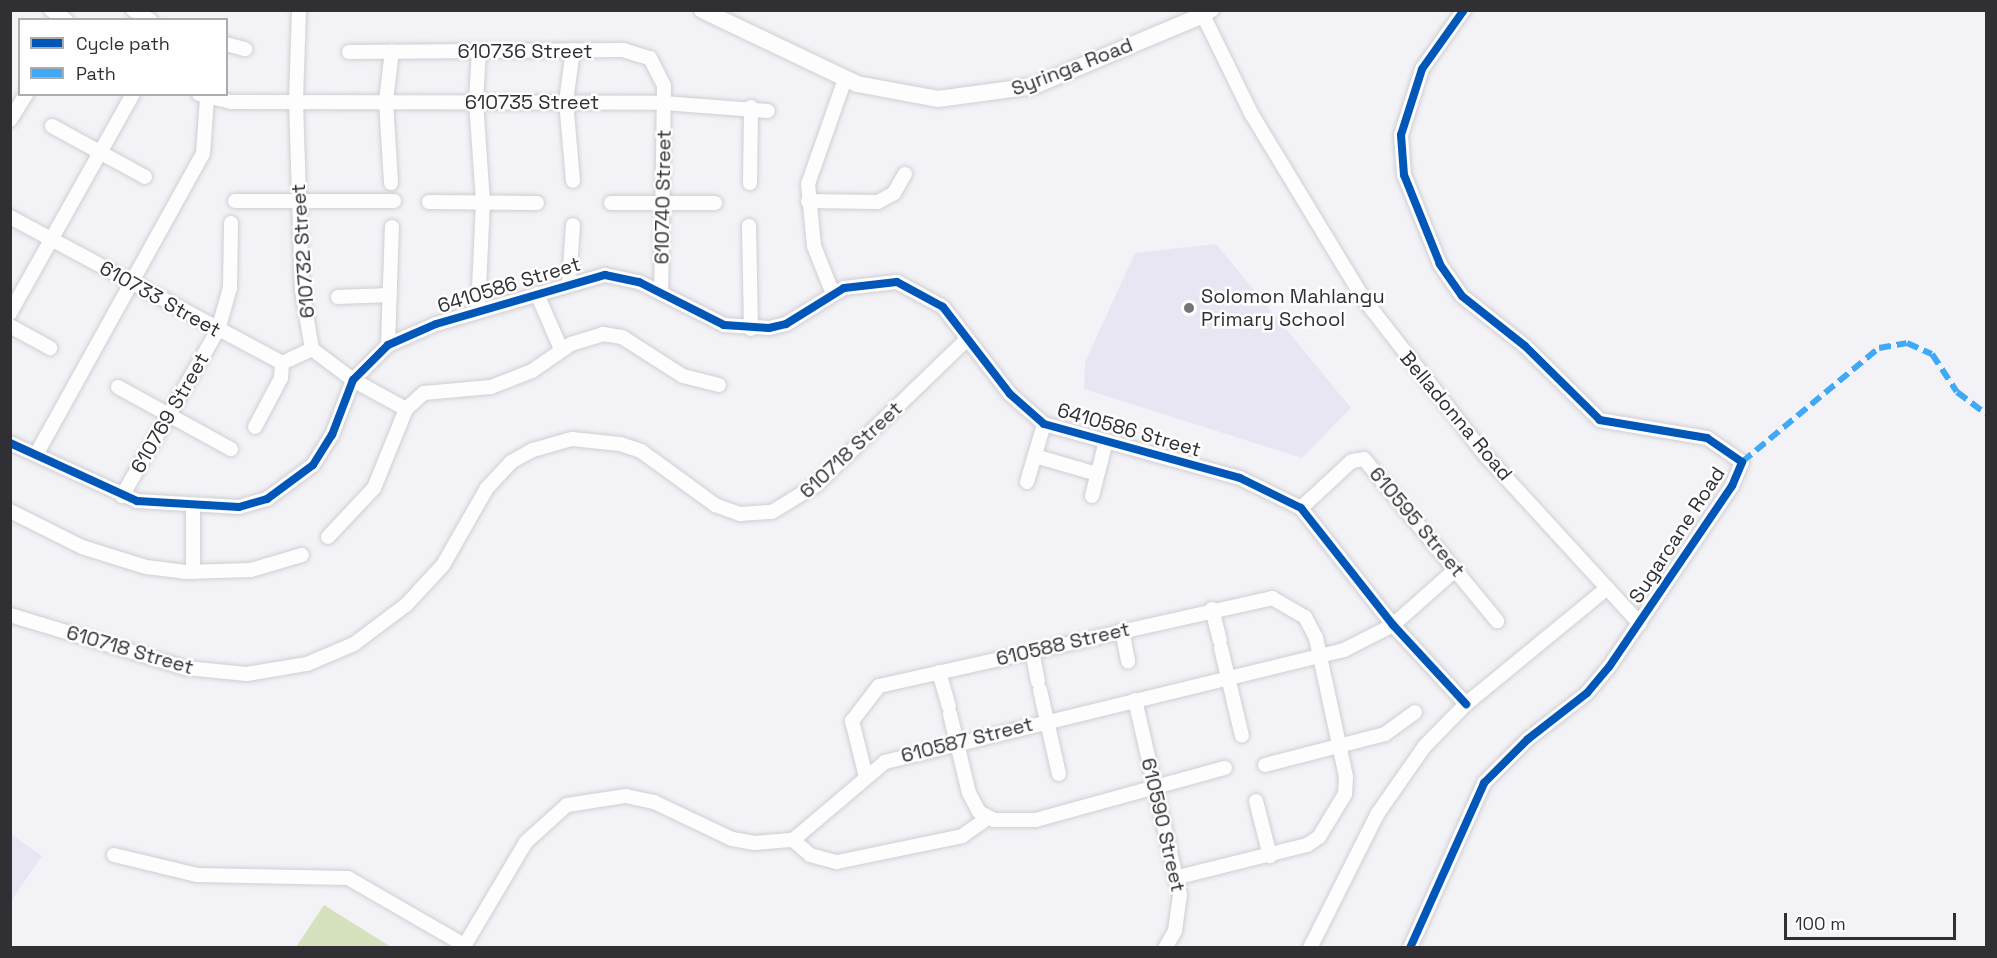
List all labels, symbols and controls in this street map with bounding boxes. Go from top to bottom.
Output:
legend [18,18,228,96]
text: Cycle path [76,32,170,55]
street label: Syringa Road [1008,33,1136,101]
street label: 610736 Street [458,39,592,63]
text: Path [76,62,116,85]
street label: 610735 Street [465,90,599,114]
street label: 610740 Street [650,129,676,265]
street label: 610732 Street [286,183,320,319]
street label: 6410586 Street [435,252,583,318]
street label: 610733 Street [95,256,225,342]
place label: Solomon Mahlangu Primary School [1201,284,1385,331]
marker: Solomon Mahlangu Primary School [1182,301,1196,315]
street label: Belladonna Road [1395,346,1517,486]
street label: 610769 Street [126,349,214,477]
street label: 610718 Street [795,396,907,504]
street label: 6410586 Street [1054,398,1204,462]
street label: 610595 Street [1364,462,1470,582]
street label: Sugarcane Road [1624,462,1730,608]
street label: 610588 Street [994,617,1132,671]
street label: 610718 Street [64,620,196,680]
street label: 610587 Street [899,712,1035,768]
street label: 610590 Street [1136,756,1190,894]
scale bar [1787,901,1960,939]
text: 100 m [1795,912,1846,935]

